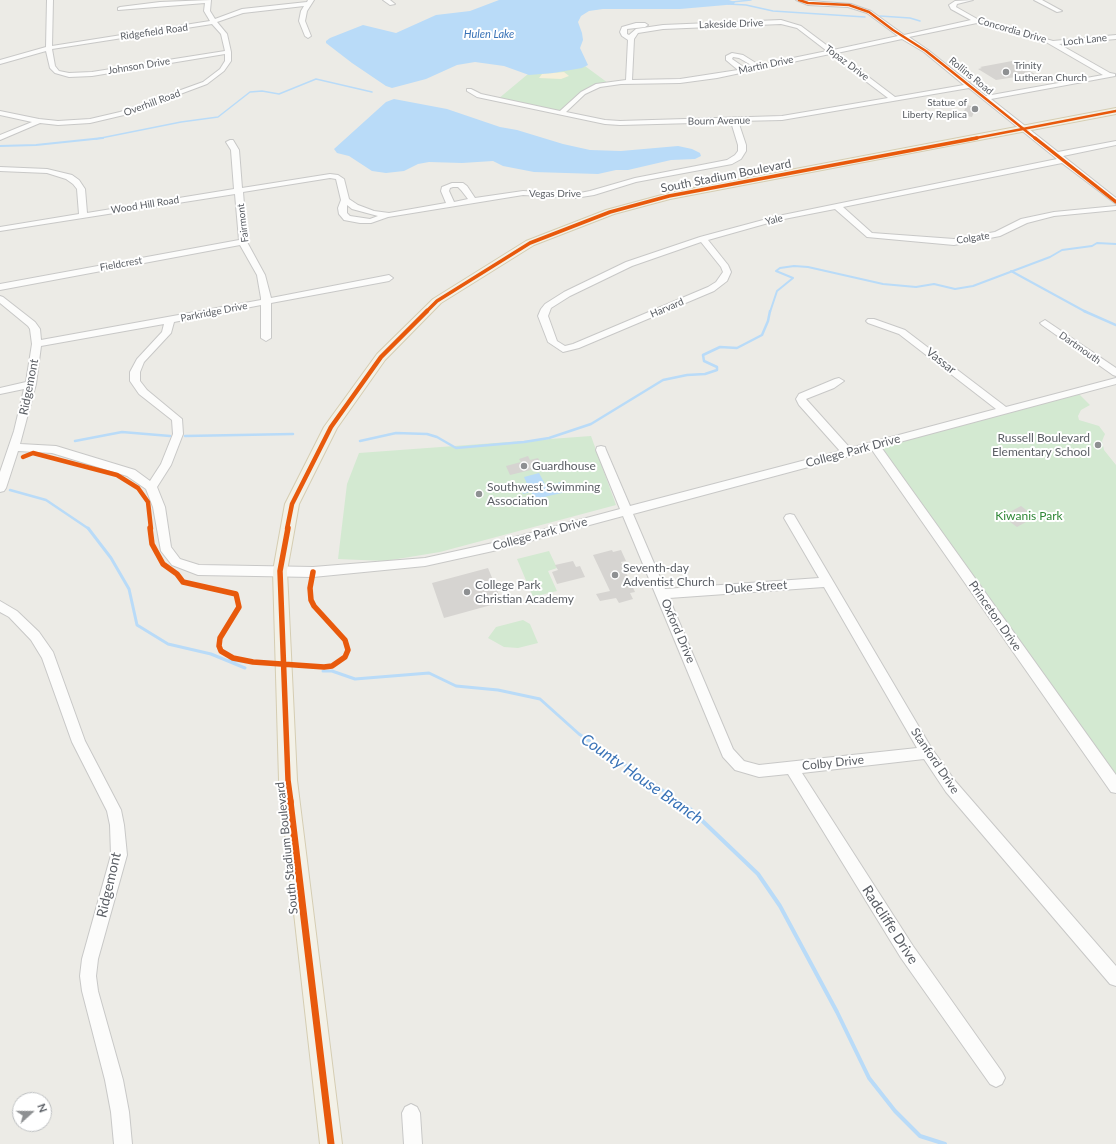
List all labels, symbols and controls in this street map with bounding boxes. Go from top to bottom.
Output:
street label: Concordia Drive [976,14,1048,46]
street label: Lakeside Drive [699,17,763,31]
street label: Ridgefield Road [119,21,189,43]
water label: Hulen Lake [464,27,514,41]
street label: Loch Lane [1062,32,1108,48]
street label: Topaz Drive [823,43,871,83]
street label: Martin Drive [737,53,795,77]
street label: Johnson Drive [107,55,171,77]
street label: Rollins Road [946,55,996,97]
place label: Trinity Lutheran Church [1014,60,1087,84]
marker: Trinity Lutheran Church [1001,67,1011,77]
street label: Overhill Road [122,87,182,119]
place label: Statue of Liberty Replica [902,97,967,120]
marker: Statue of Liberty Replica [970,104,980,114]
street label: Bourn Avenue [688,114,750,128]
street label: South Stadium Boulevard [659,156,793,196]
street label: Vegas Drive [529,188,581,200]
street label: Wood Hill Road [110,194,180,216]
street label: Fairmont [235,203,251,243]
street label: Yale [764,212,784,228]
street label: Colgate [955,229,991,247]
street label: Fieldcrest [99,254,143,274]
street label: Harvard [648,296,686,320]
street label: Parkridge Drive [179,300,249,324]
street label: Dartmouth [1057,329,1103,367]
street label: Vassar [923,345,959,377]
street label: Ridgemont [16,358,42,416]
street label: College Park Drive [804,431,902,471]
place label: Russell Boulevard Elementary School [992,431,1090,459]
marker: Russell Boulevard Elementary School [1093,440,1103,450]
place label: Guardhouse [532,459,596,473]
marker: Guardhouse [519,461,529,471]
place label: Southwest Swimming Association [487,480,600,508]
marker: Southwest Swimming Association [474,489,484,499]
park label: Kiwanis Park [995,509,1063,523]
street label: College Park Drive [491,514,589,554]
place label: Seventh-day Adventist Church [623,561,715,589]
marker: Seventh-day Adventist Church [610,570,620,580]
place label: College Park Christian Academy [475,578,574,606]
street label: Duke Street [724,578,788,596]
street label: Princeton Drive [965,578,1025,654]
marker: College Park Christian Academy [462,587,472,597]
street label: Oxford Drive [658,597,698,665]
street label: Stanford Drive [908,725,962,797]
water label: County House Branch [577,730,707,828]
street label: Colby Drive [801,753,865,773]
street label: South Stadium Boulevard [273,781,301,915]
street label: Ridgemont [93,851,125,919]
street label: Radcliffe Drive [858,883,922,967]
north arrow [12,1092,52,1132]
text: N [35,1102,50,1114]

